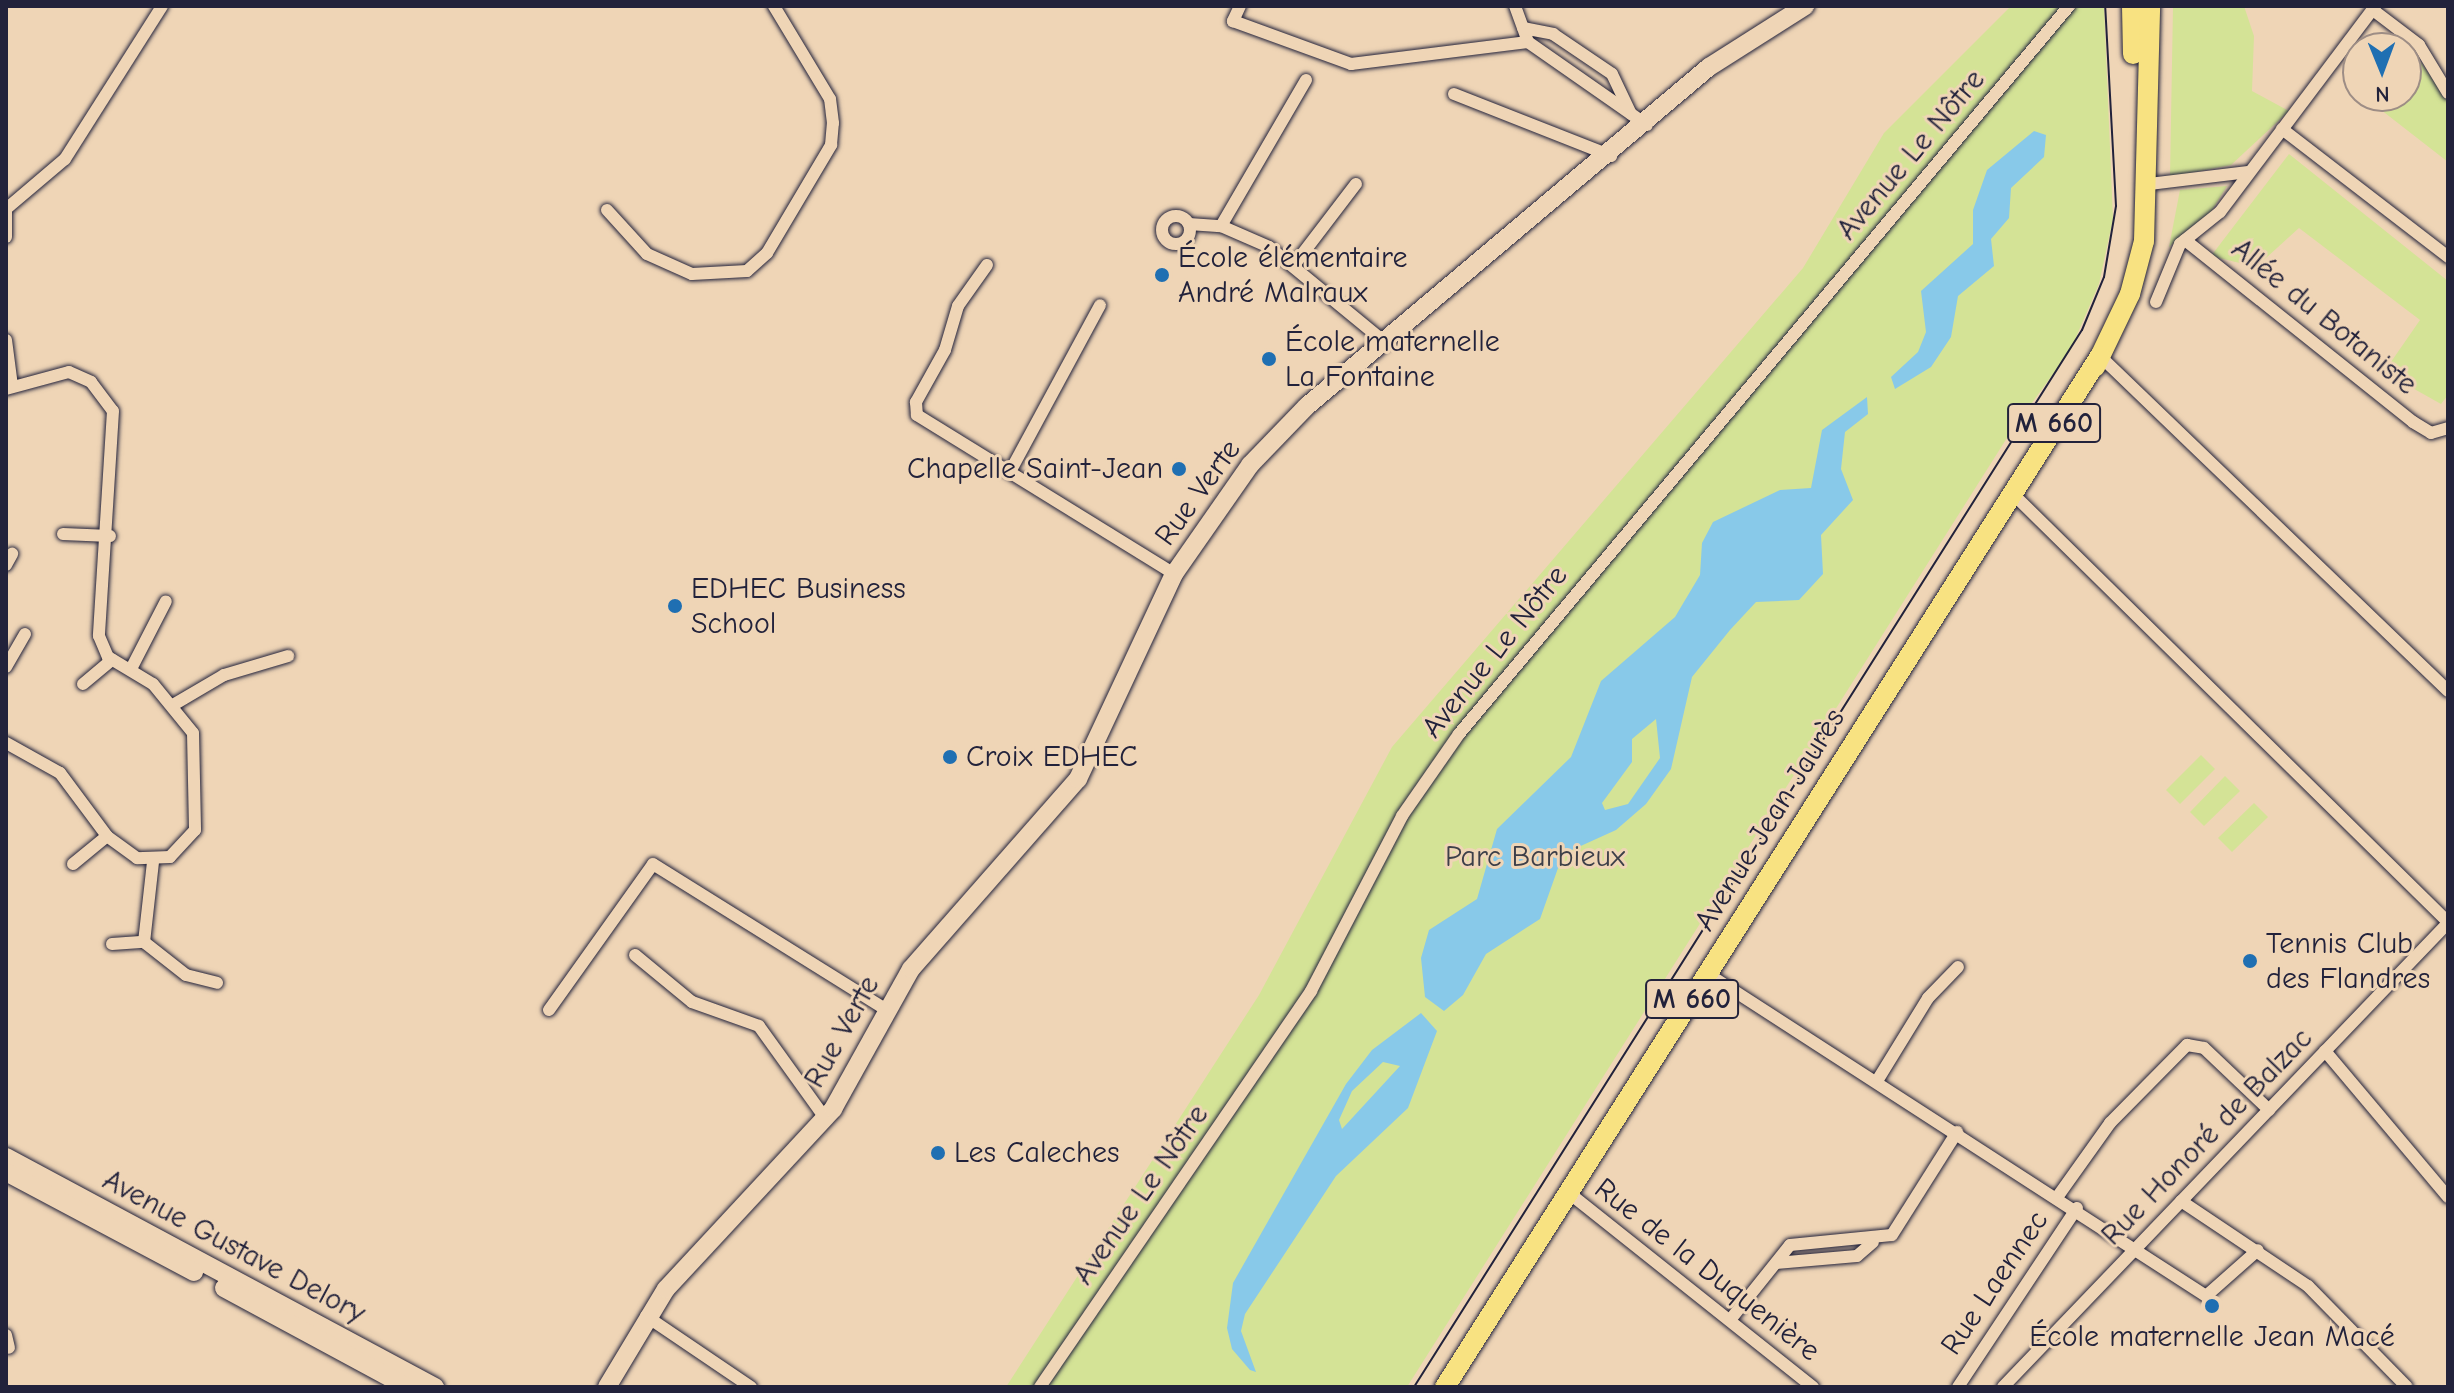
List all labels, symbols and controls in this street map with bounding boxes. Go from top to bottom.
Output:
north arrow [2342,32,2422,112]
street label: Avenue Le Nôtre [1829,63,1993,247]
text: N [2375,81,2390,107]
street label: Allée du Botaniste [2224,231,2424,403]
place label: École élémentaire André Malraux [1178,240,1407,310]
marker: École élémentaire André Malraux [1153,266,1171,284]
place label: École maternelle La Fontaine [1285,324,1500,394]
marker: École maternelle La Fontaine [1260,350,1278,368]
road number: M 660 [2006,399,2102,447]
street label: Rue Verte [1148,433,1248,553]
place label: Chapelle Saint-Jean [907,451,1163,487]
marker: Chapelle Saint-Jean [1170,460,1188,478]
street label: Avenue Le Nôtre [1415,559,1575,745]
place label: EDHEC Business School [691,571,906,642]
marker: EDHEC Business School [666,597,684,615]
street label: Avenue Jean Jaurès [1687,702,1853,938]
place label: Croix EDHEC [966,739,1138,775]
marker: Croix EDHEC [941,748,959,766]
park label: Parc Barbieux [1445,839,1625,875]
place label: Tennis Club des Flandres [2266,926,2430,996]
marker: Tennis Club des Flandres [2241,952,2259,970]
street label: Rue Verte [797,970,887,1094]
road number: M 660 [1644,975,1740,1023]
street label: Rue Honoré de Balzac [2094,1021,2320,1253]
street label: Avenue Le Nôtre [1066,1098,1216,1292]
place label: Les Caleches [954,1135,1120,1171]
marker: Les Caleches [929,1144,947,1162]
street label: Avenue Gustave Delory [96,1162,372,1332]
street label: Rue de la Duquenière [1587,1171,1827,1369]
street label: Rue Laennec [1934,1204,2056,1362]
marker: École maternelle Jean Macé [2203,1297,2221,1315]
place label: École maternelle Jean Macé [2029,1319,2395,1355]

